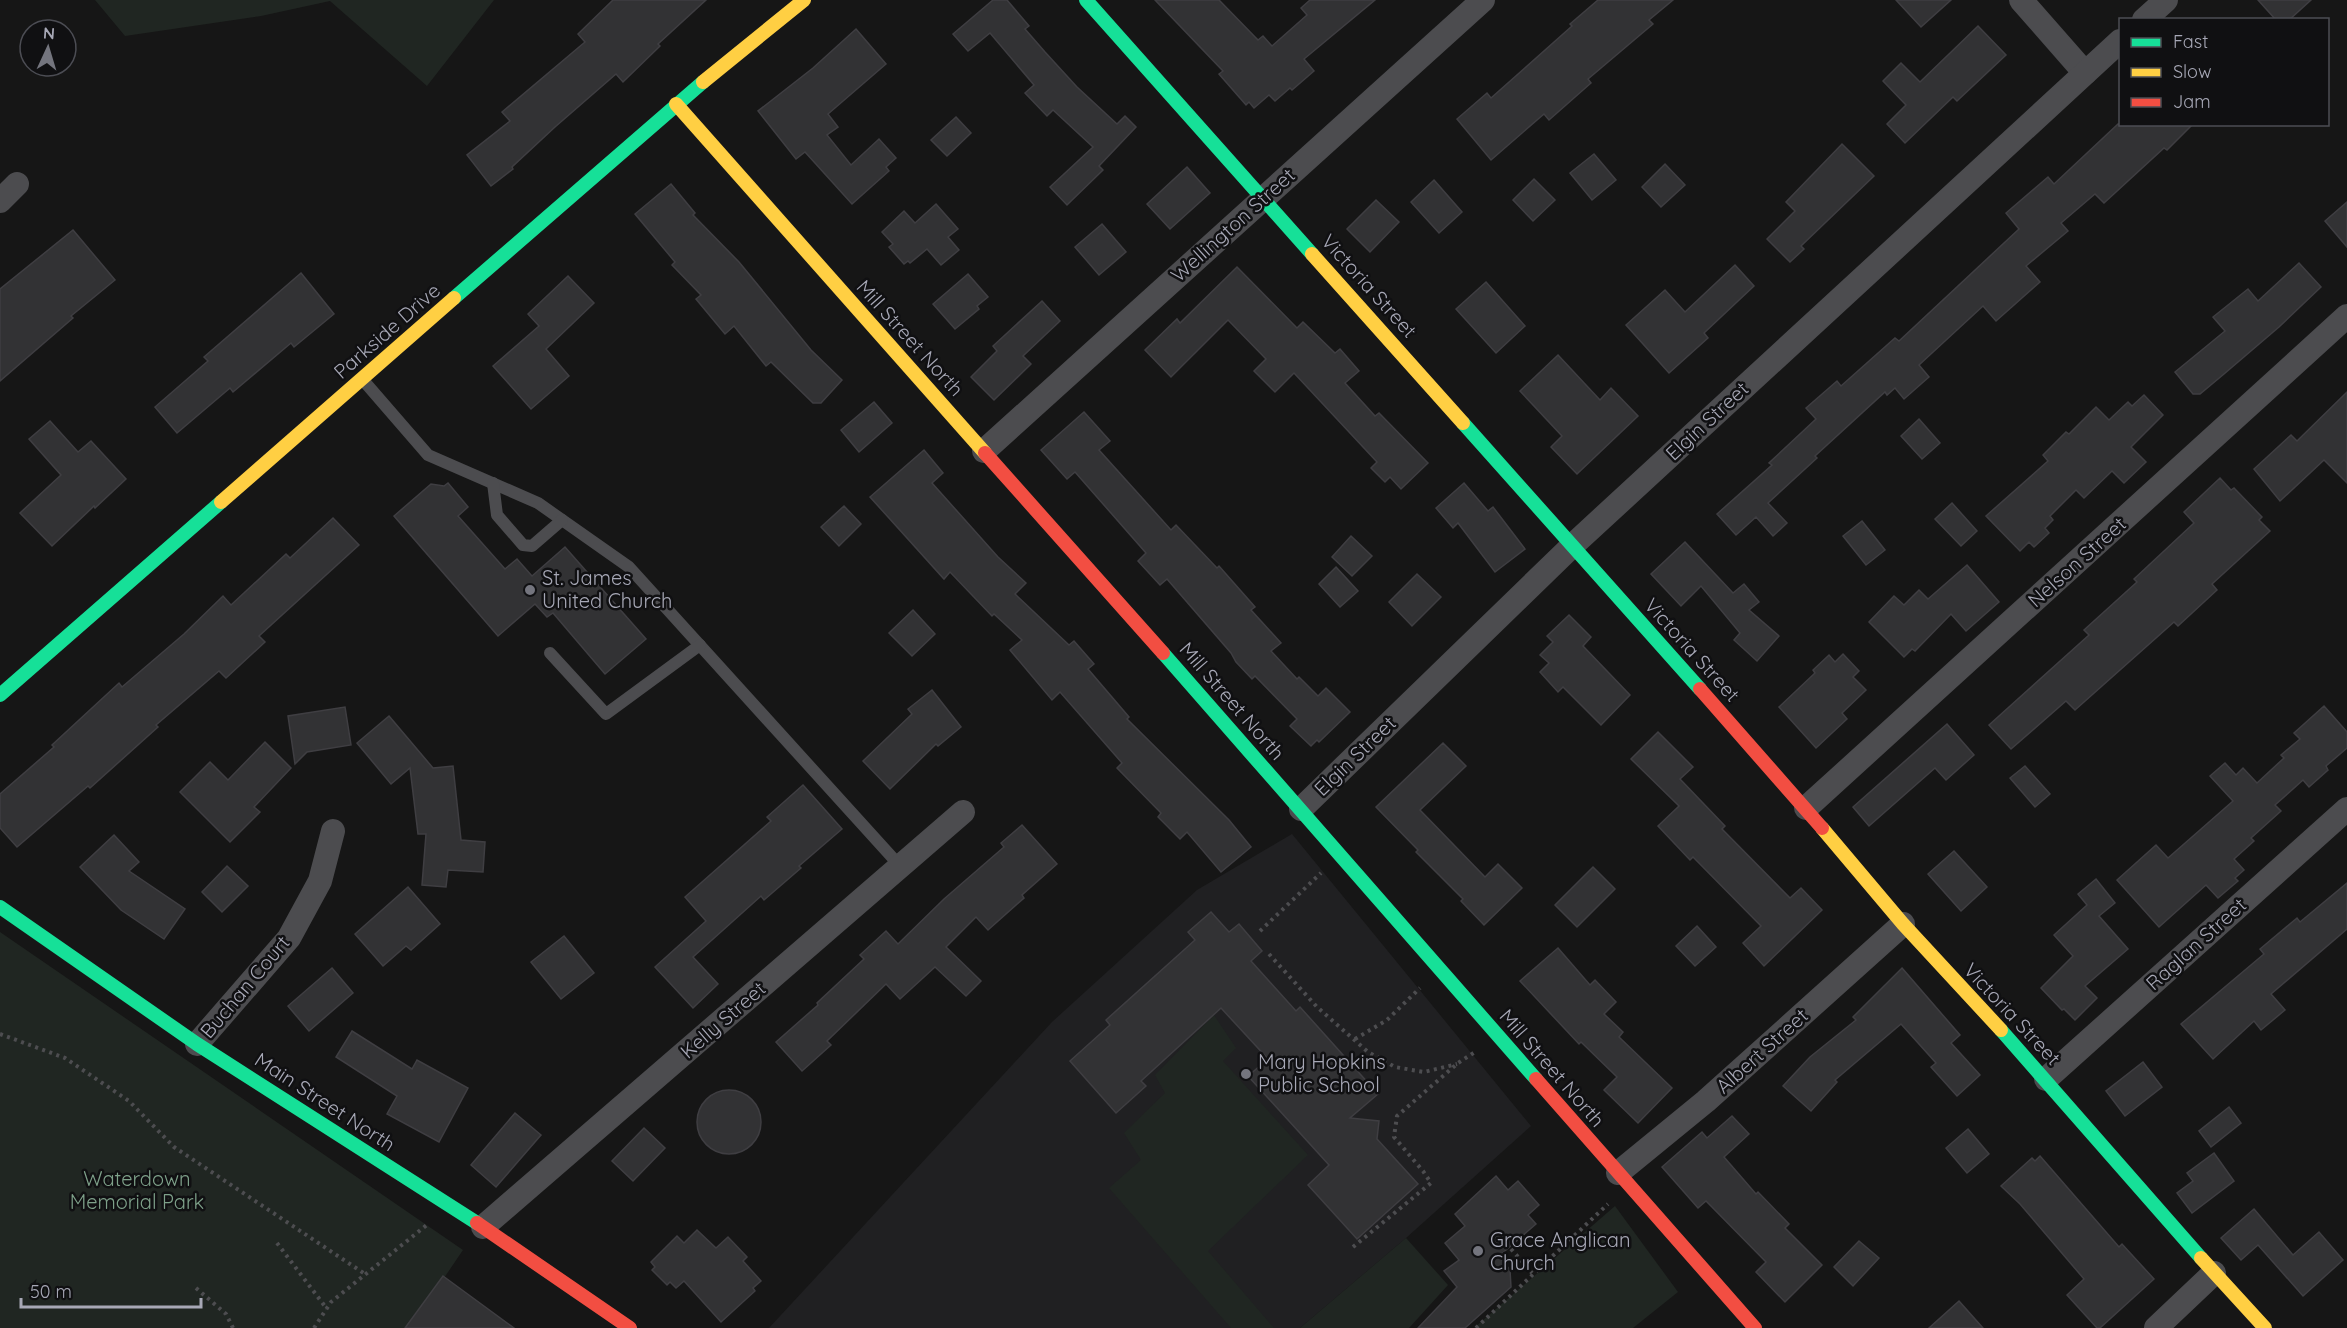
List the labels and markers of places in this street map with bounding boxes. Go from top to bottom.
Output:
place label: St. James United Church [542,565,672,613]
marker: St. James United Church [523,583,537,597]
place label: Mary Hopkins Public School [1258,1049,1386,1097]
marker: Mary Hopkins Public School [1239,1067,1253,1081]
place label: Grace Anglican Church [1490,1227,1631,1275]
marker: Grace Anglican Church [1471,1244,1485,1258]

